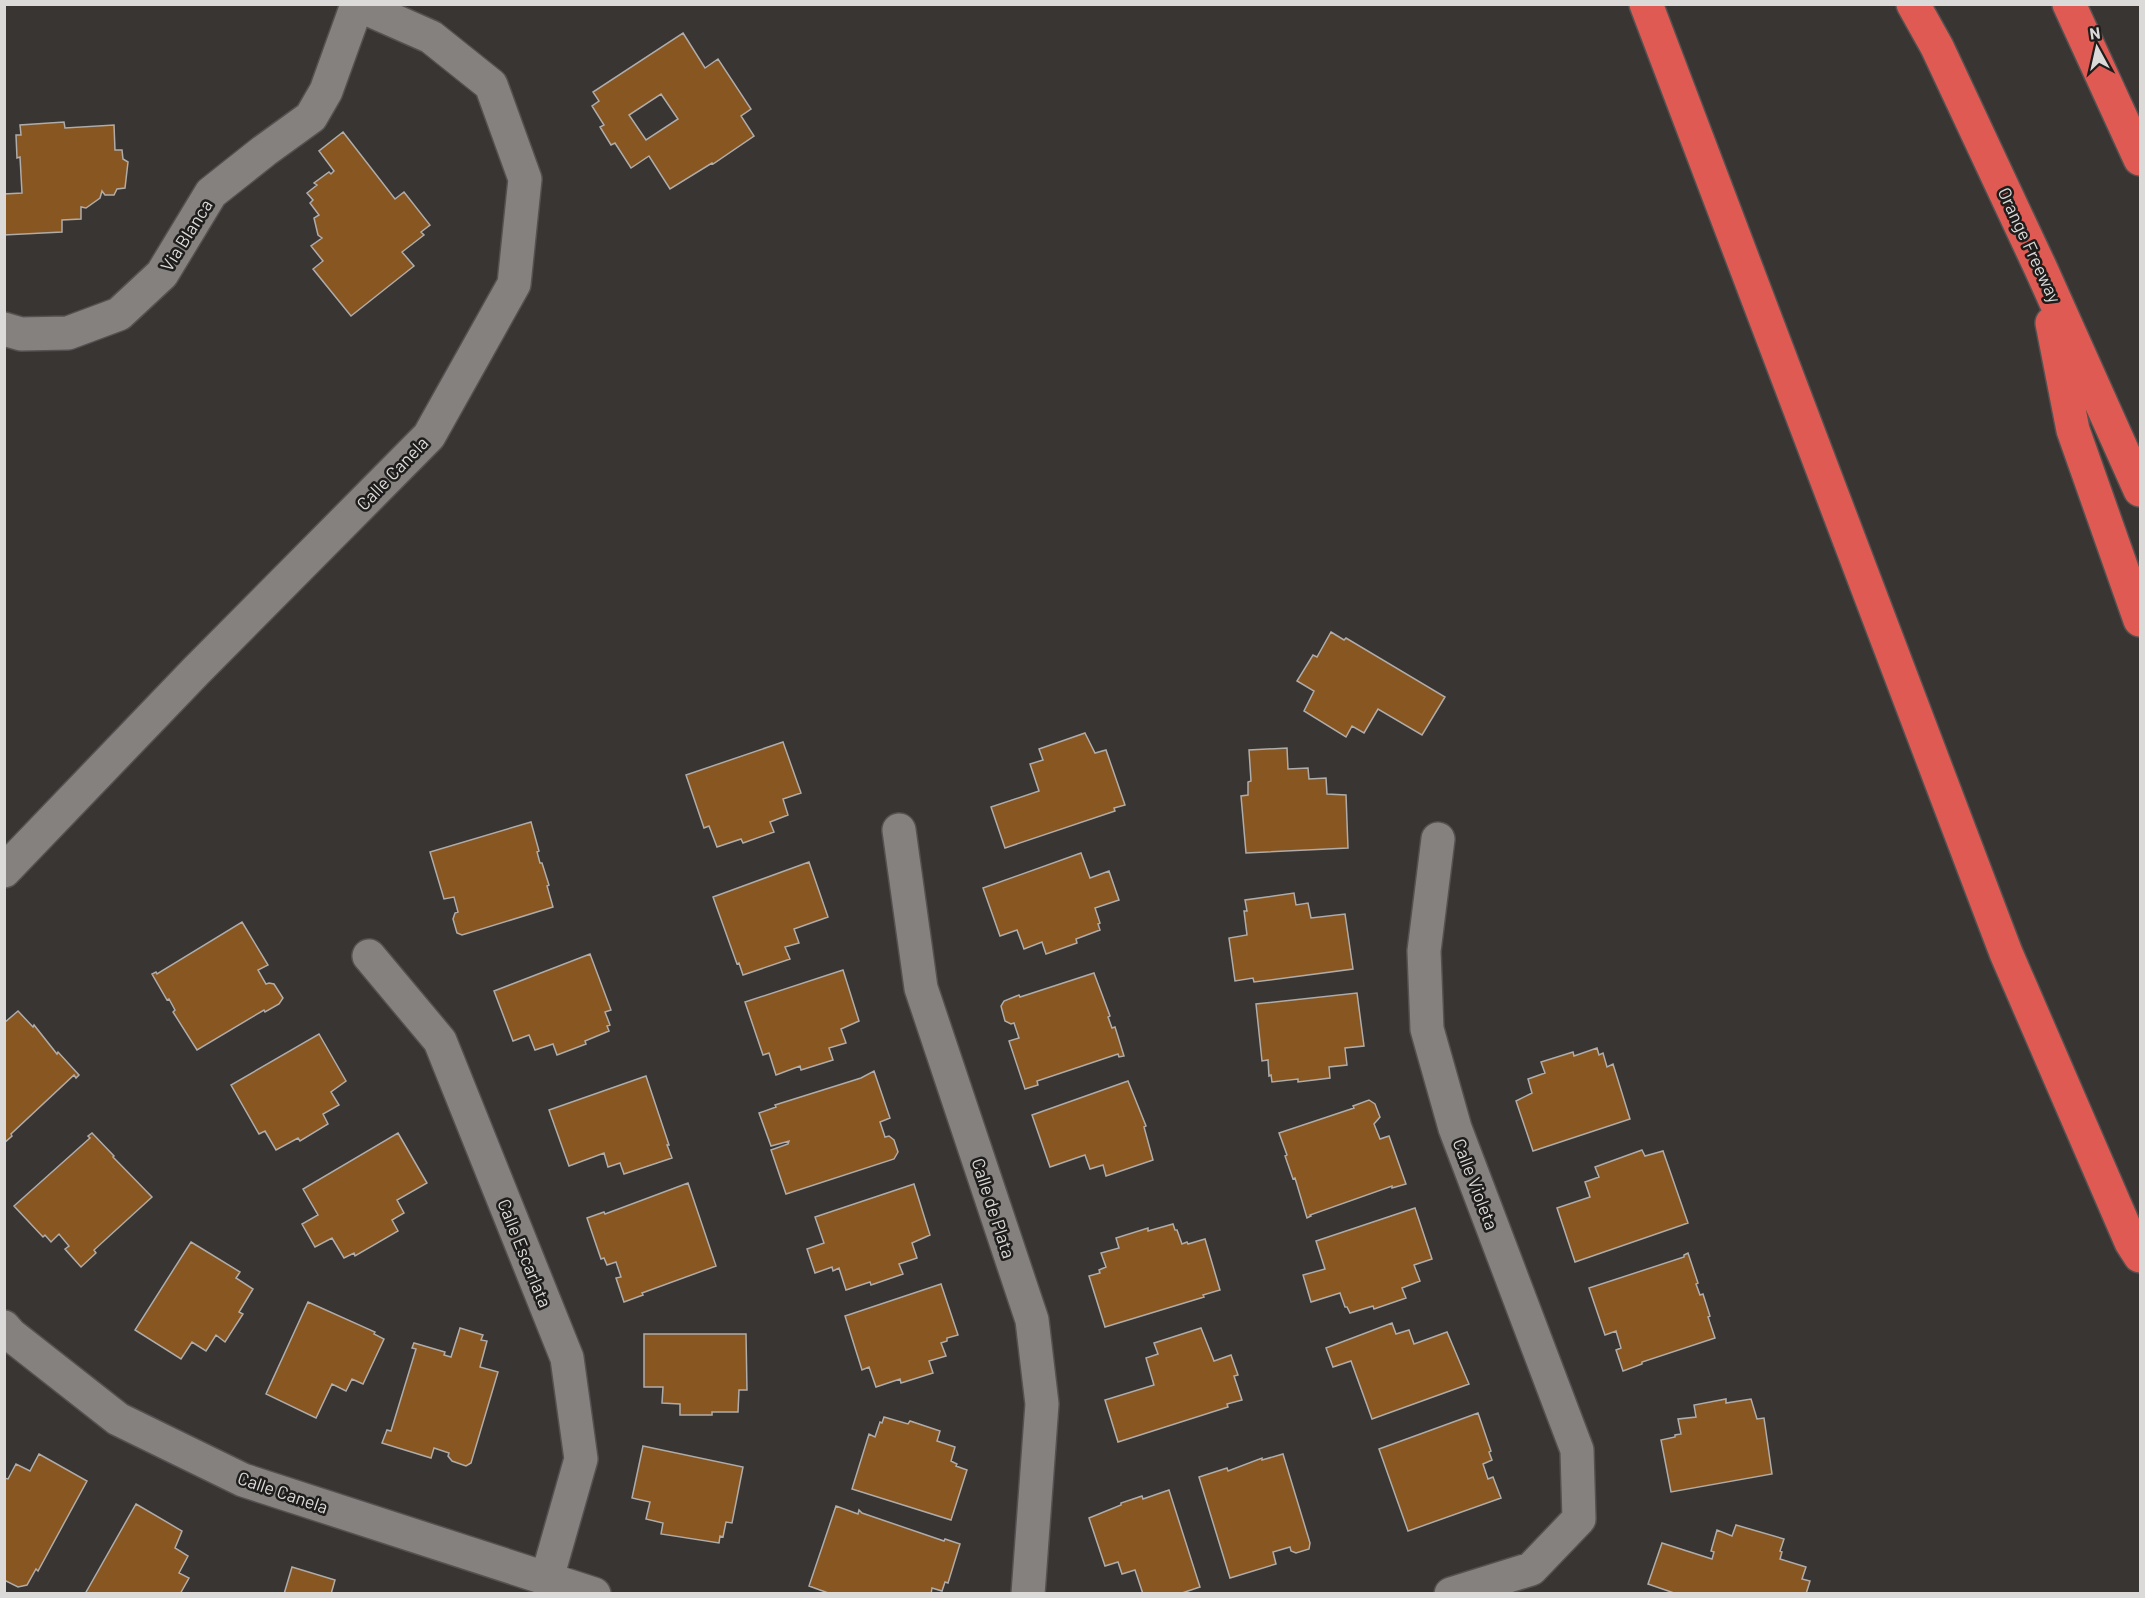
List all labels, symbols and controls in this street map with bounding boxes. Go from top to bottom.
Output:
north arrow [2067,18,2127,78]
text: N [2088,23,2101,43]
street label: Orange Freeway [1994,184,2066,306]
street label: Via Blanca [155,195,217,275]
street label: Calle Canela [351,432,433,514]
street label: Calle Violeta [1449,1135,1503,1233]
street label: Calle de Plata [967,1155,1021,1261]
street label: Calle Escarlata [493,1195,557,1311]
street label: Calle Canela [235,1466,331,1518]

